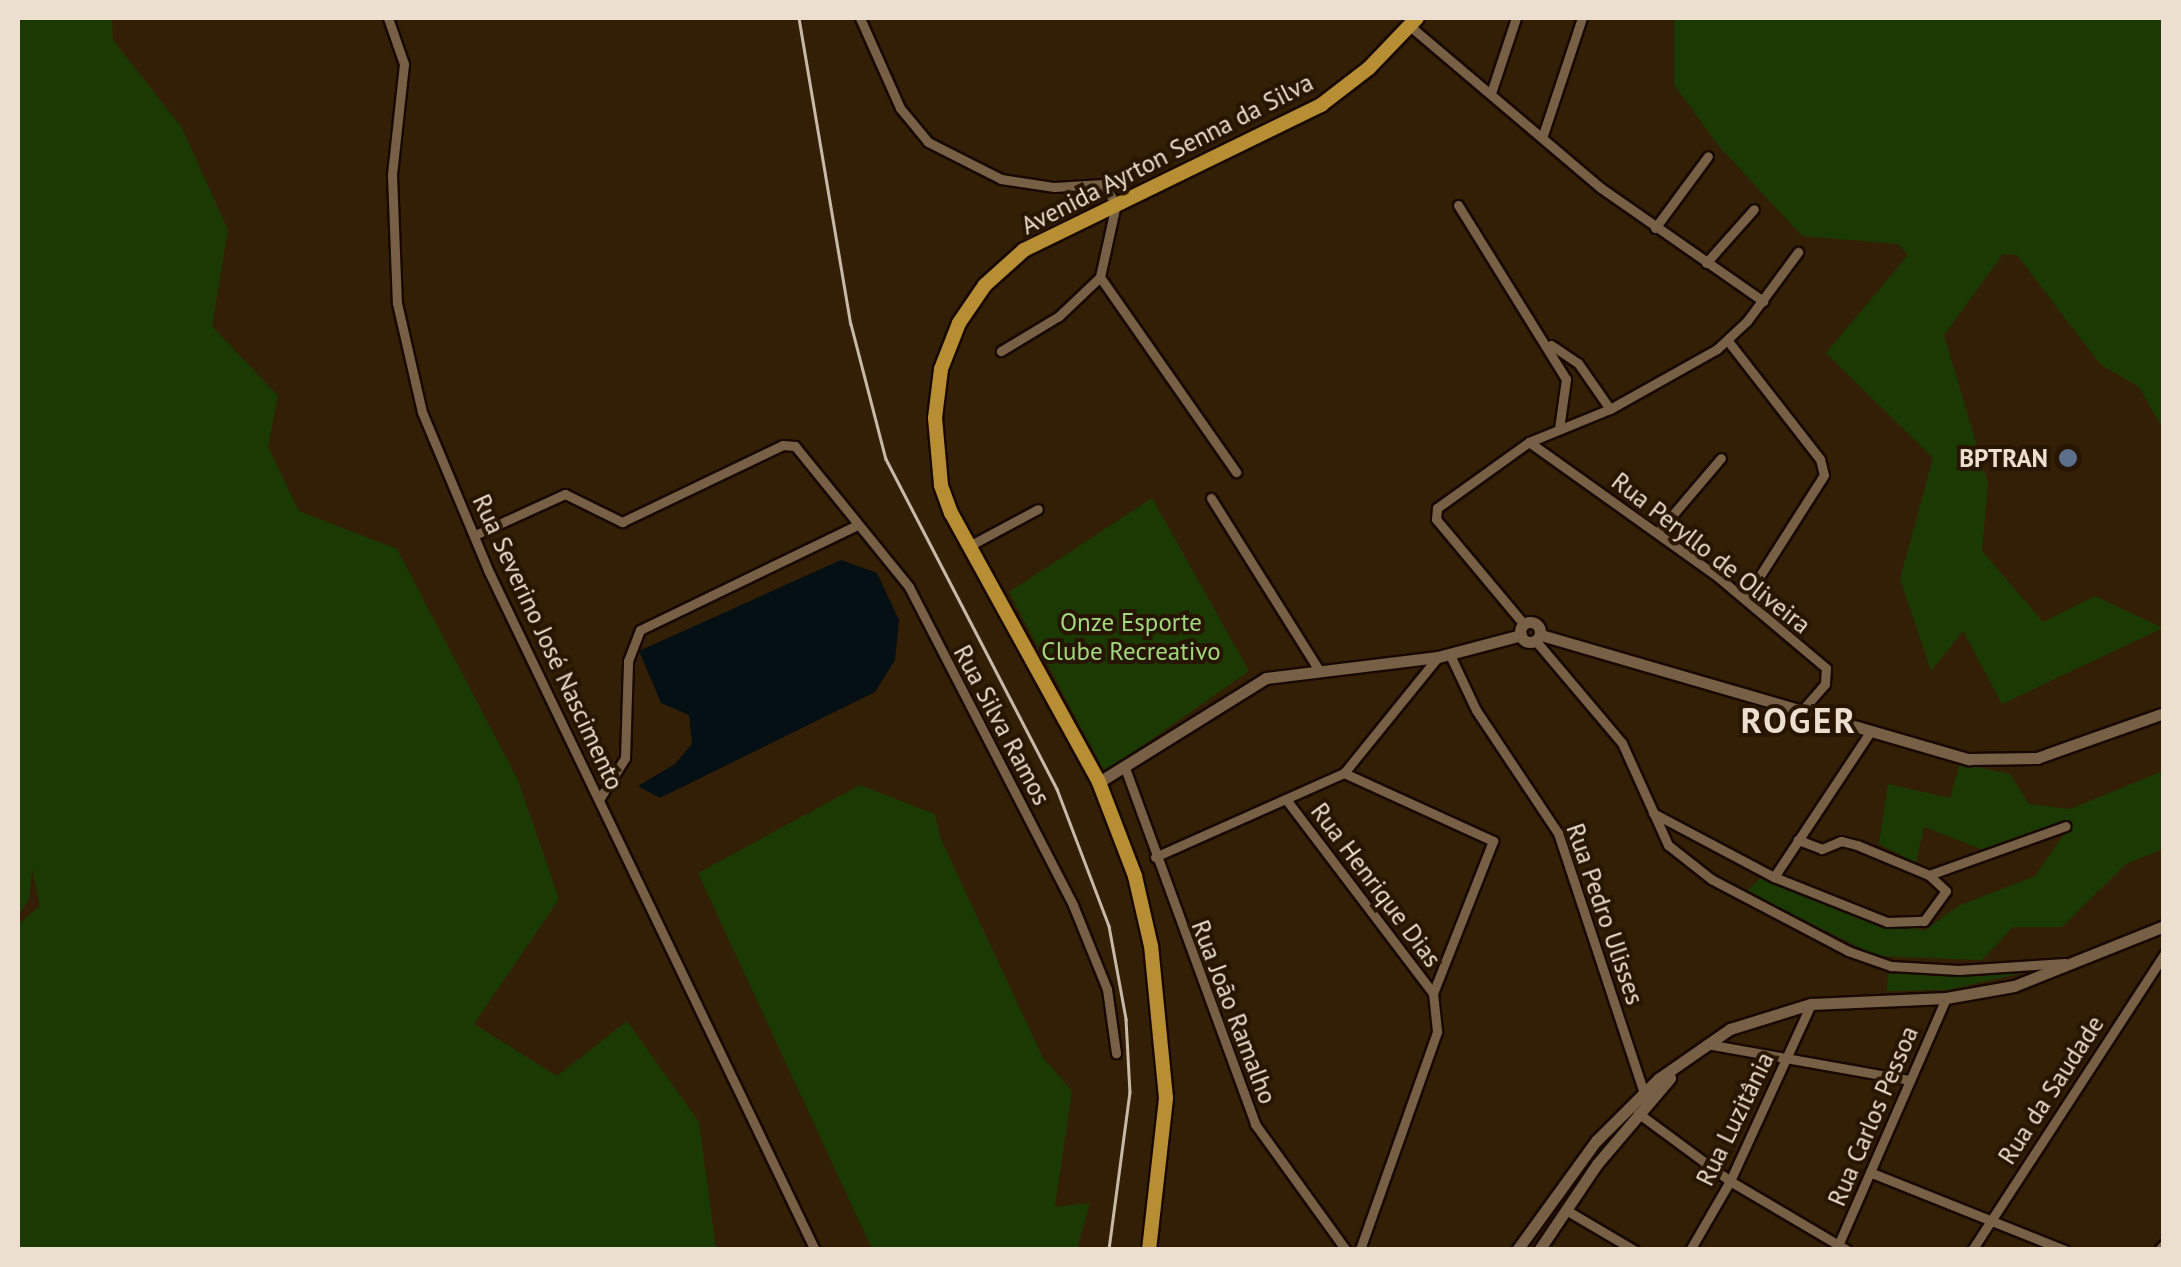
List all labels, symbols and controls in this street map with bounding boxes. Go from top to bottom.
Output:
street label: Avenida Ayrton Senna da Silva [1016,67,1318,241]
place label: BPTRAN [1959,443,2048,473]
marker: BPTRAN [2057,447,2079,469]
street label: Rua Peryllo de Oliveira [1606,466,1816,640]
street label: Rua Severino José Nascimento [466,489,630,795]
park label: Onze Esporte Clube Recreativo [1041,608,1221,667]
street label: Rua Silva Ramos [947,640,1057,810]
district label: ROGER [1741,699,1857,741]
street label: Rua Henrique Dias [1305,797,1447,973]
street label: Rua Pedro Ulisses [1560,820,1650,1008]
street label: Rua João Ramalho [1185,916,1283,1108]
street label: Rua da Saudade [1992,1010,2110,1170]
street label: Rua Carlos Pessoa [1822,1022,1924,1210]
street label: Rua Luzitânia [1690,1047,1780,1191]

